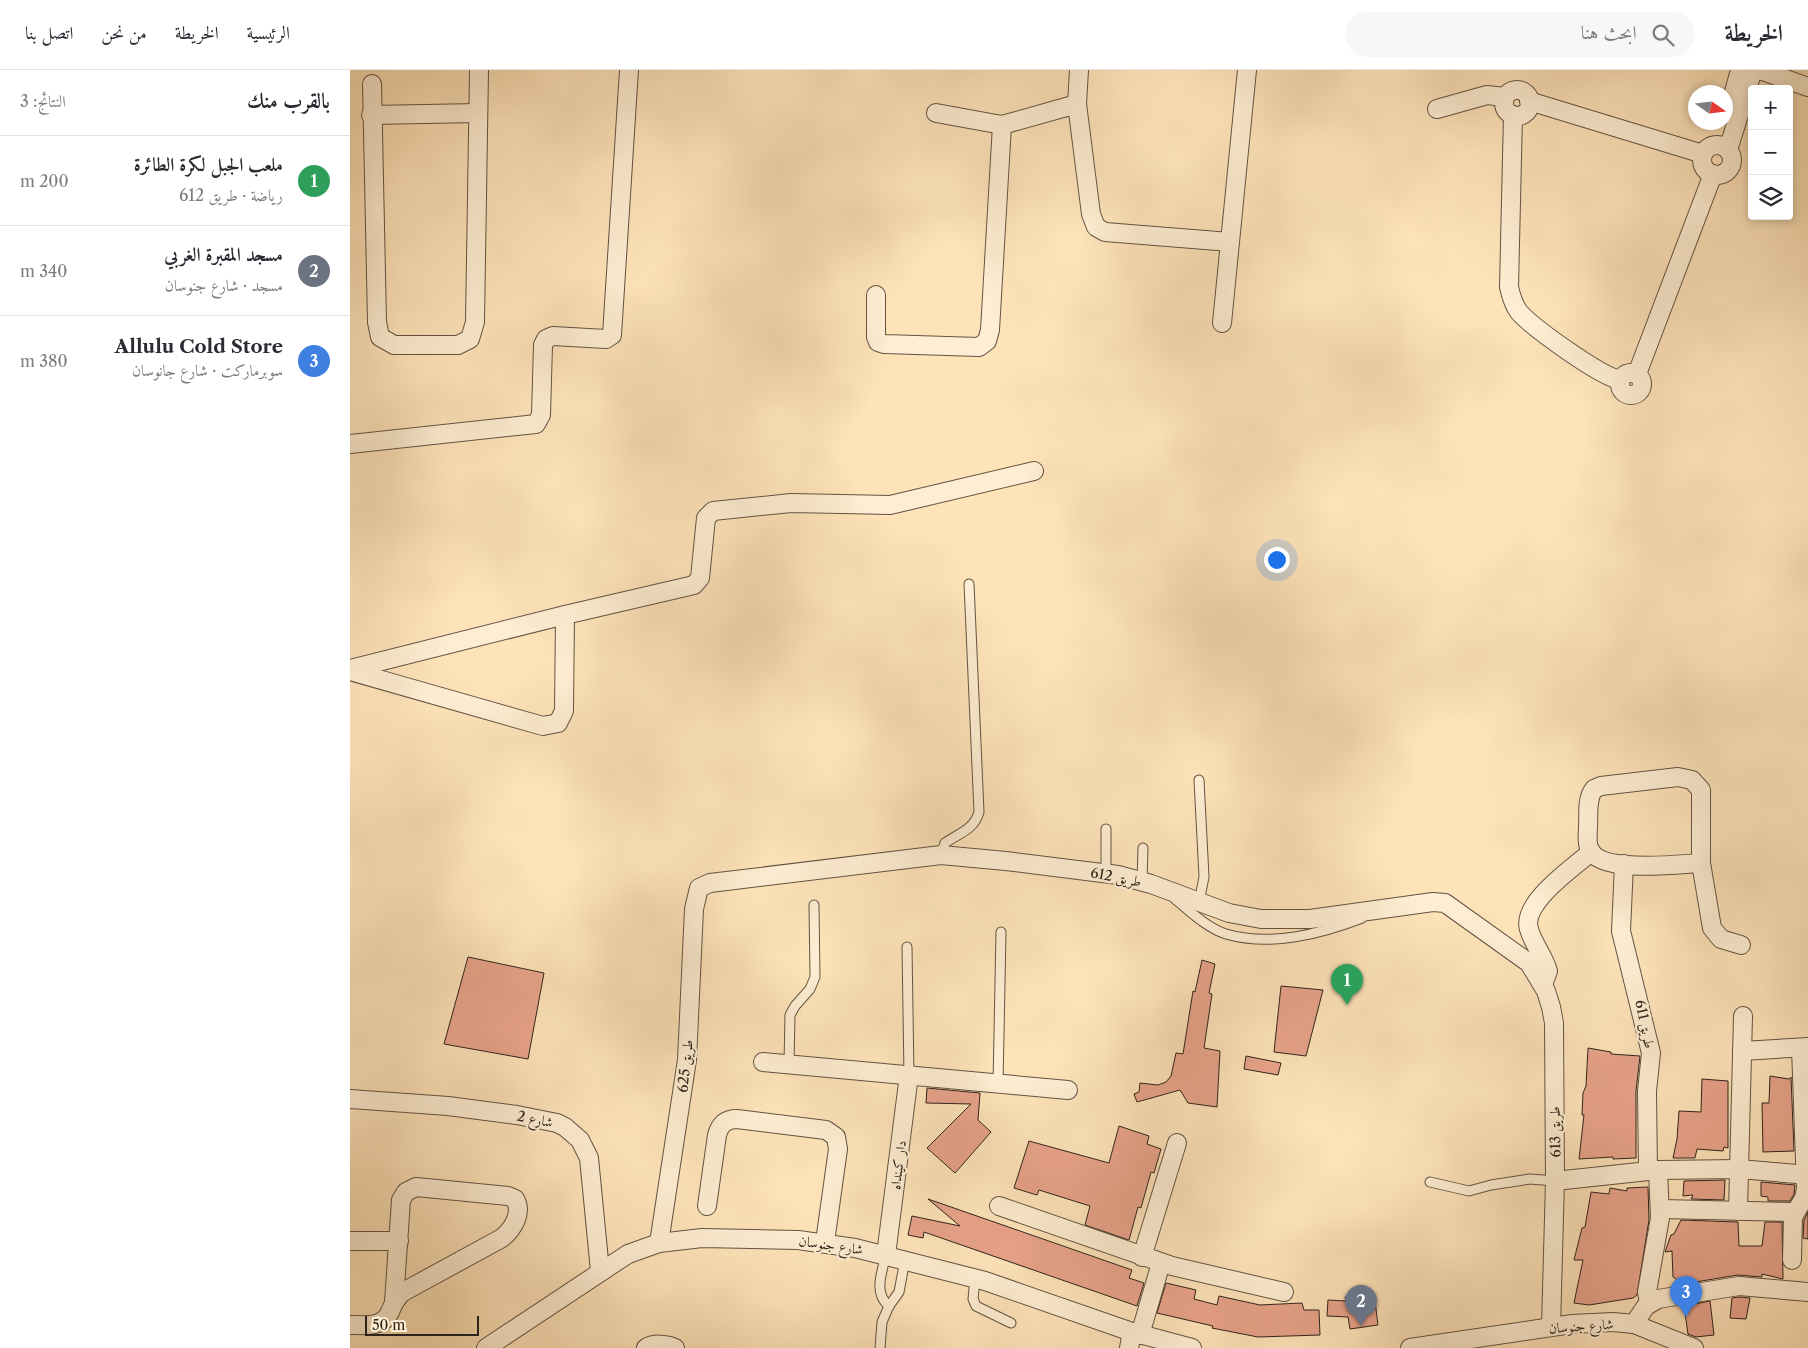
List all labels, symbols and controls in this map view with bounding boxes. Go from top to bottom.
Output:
search box [1345,12,1695,57]
text: الخريطة [1725,18,1783,47]
text: ابحث هنا [1581,21,1637,44]
icon: search [1649,21,1677,49]
text: اتصل بنا [25,22,73,44]
text: من نحن [101,22,147,44]
text: الخريطة [175,22,219,44]
text: الرئيسية [247,22,290,44]
north arrow [1688,85,1733,130]
map controls [1748,85,1793,220]
button: + [1748,85,1793,130]
text: بالقرب منك [247,88,330,113]
text: النتائج: 3 [20,91,66,111]
button: − [1748,130,1793,175]
text: ملعب الجبل لكرة الطائرة [134,153,283,176]
text: 200 m [20,171,69,191]
text: 1 [310,171,318,191]
button: layers [1748,175,1793,220]
text: رياضة · طريق 612 [179,185,283,205]
text: مسجد المقبرة الغربي [164,243,283,266]
text: 340 m [20,261,67,281]
text: 2 [309,261,319,281]
text: مسجد · شارع جنوسان [165,275,283,295]
text: Allulu Cold Store [115,335,283,358]
text: 380 m [20,351,68,371]
text: 3 [309,351,319,371]
text: سوبرماركت · شارع جانوسان [132,360,283,380]
your location [1264,547,1290,573]
street label: طريق 612 [1089,863,1143,891]
pin: 1 [1331,964,1363,1005]
street label: طريق 611 [1631,998,1659,1050]
street label: طريق 625 [673,1039,697,1093]
street label: طريق 613 [1546,1106,1564,1158]
street label: شارع 2 [515,1107,554,1134]
street label: دار كينداه [886,1139,910,1191]
street label: شارع جنوسان [797,1232,864,1261]
pin: 3 [1670,1276,1702,1317]
pin: 2 [1345,1285,1377,1326]
scale bar [365,1313,479,1336]
street label: شارع جنوسان [1548,1315,1614,1340]
text: 50 m [372,1316,405,1334]

